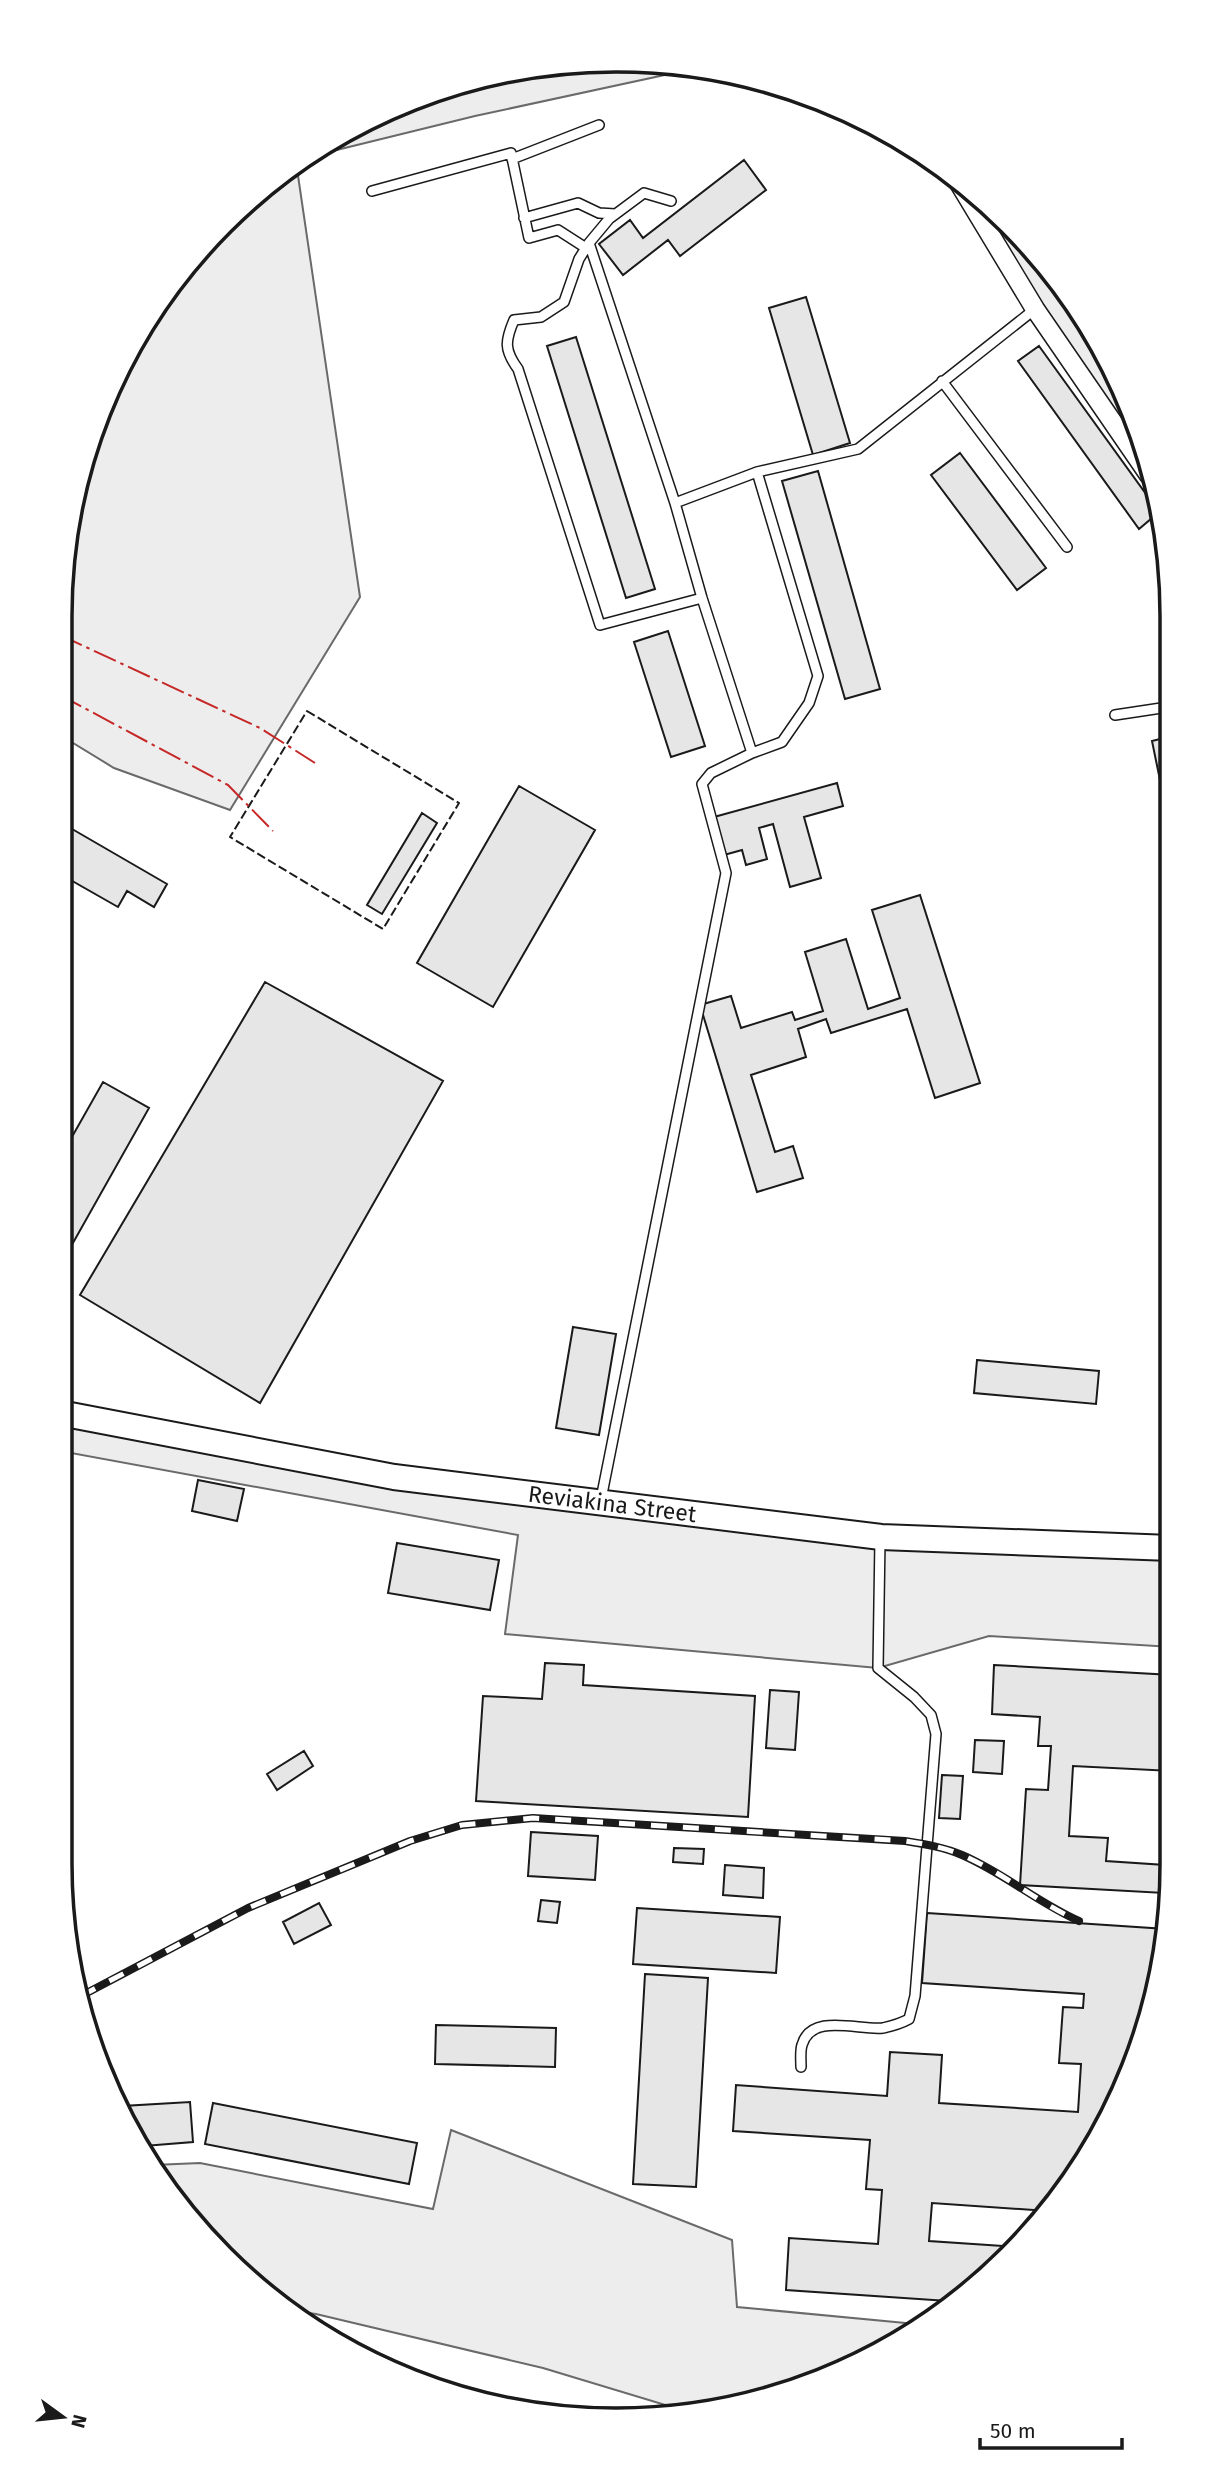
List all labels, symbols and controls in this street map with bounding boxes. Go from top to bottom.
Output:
street label: Reviakina Street [527,1480,699,1528]
north arrow [28,2382,98,2452]
scale bar [980,2406,1122,2450]
text: N [66,2412,92,2430]
text: 50 m [990,2418,1036,2444]

